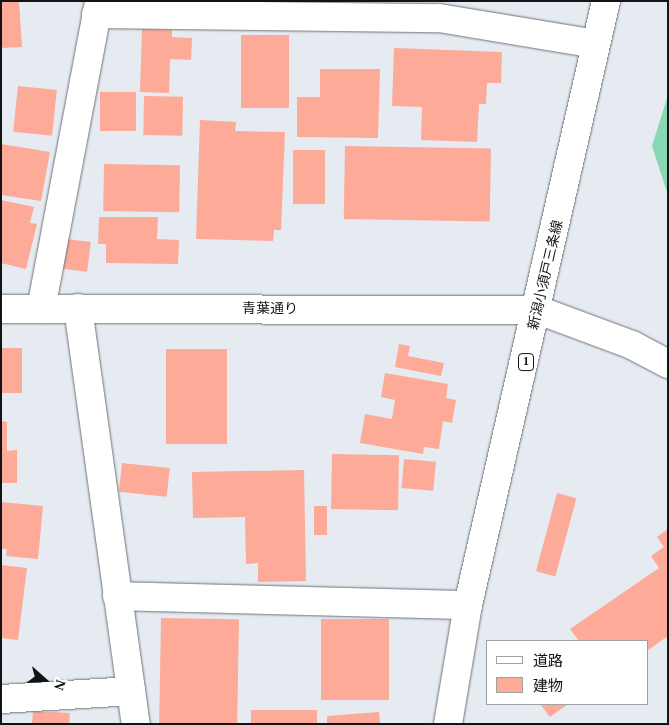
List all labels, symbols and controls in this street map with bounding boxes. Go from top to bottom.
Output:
street label: 新潟小須戸三条線 [525,219,567,331]
street label: 青葉通り [242,301,298,317]
road number: 1 [517,352,535,372]
legend [487,640,649,705]
text: 道路 [533,653,563,669]
north arrow [20,655,70,705]
text: N [51,678,68,692]
text: 建物 [533,678,563,694]

